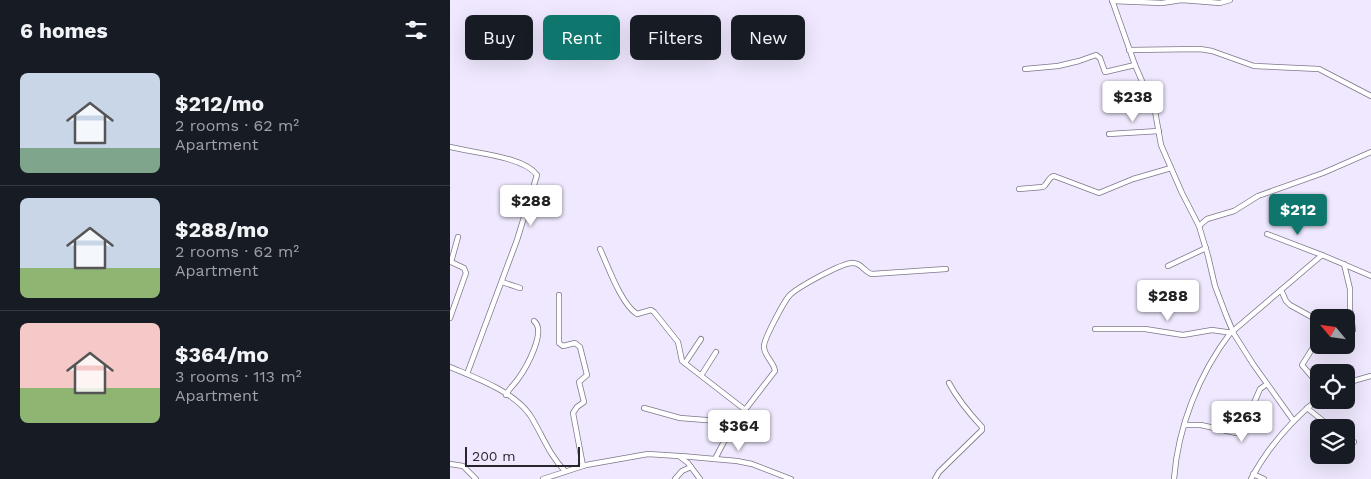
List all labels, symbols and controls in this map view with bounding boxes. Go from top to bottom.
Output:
chip: Buy [465,15,533,60]
chip: Rent [543,15,620,60]
chip: Filters [630,15,721,60]
chip: New [731,15,805,60]
icon: filters [402,16,430,44]
text: 6 homes [20,18,108,43]
pin: $238 [1103,80,1163,123]
text: $238 [1113,87,1153,106]
text: $212/mo [175,91,264,116]
icon: home [60,93,120,153]
text: 2 rooms · 62 m² [175,116,299,135]
text: Apartment [175,135,258,154]
pin: $288 [501,184,561,227]
text: $288 [511,191,551,210]
pin: $212 [1268,194,1328,236]
text: $212 [1280,200,1316,219]
text: $288/mo [175,217,269,242]
icon: home [60,218,120,278]
text: 2 rooms · 62 m² [175,242,299,261]
text: Apartment [175,261,258,280]
pin: $288 [1138,280,1198,322]
text: $288 [1148,286,1188,305]
north arrow [1310,309,1355,354]
map controls [1310,309,1355,464]
text: $364/mo [175,342,269,367]
icon: home [60,343,120,403]
button: locate [1310,364,1355,409]
text: 3 rooms · 113 m² [175,367,302,386]
text: Apartment [175,386,258,405]
pin: $263 [1212,400,1272,443]
text: $263 [1222,407,1262,426]
pin: $364 [709,410,769,452]
text: $364 [719,416,759,435]
button: layers [1310,419,1355,464]
scale bar [465,444,580,467]
text: 200 m [472,448,516,464]

